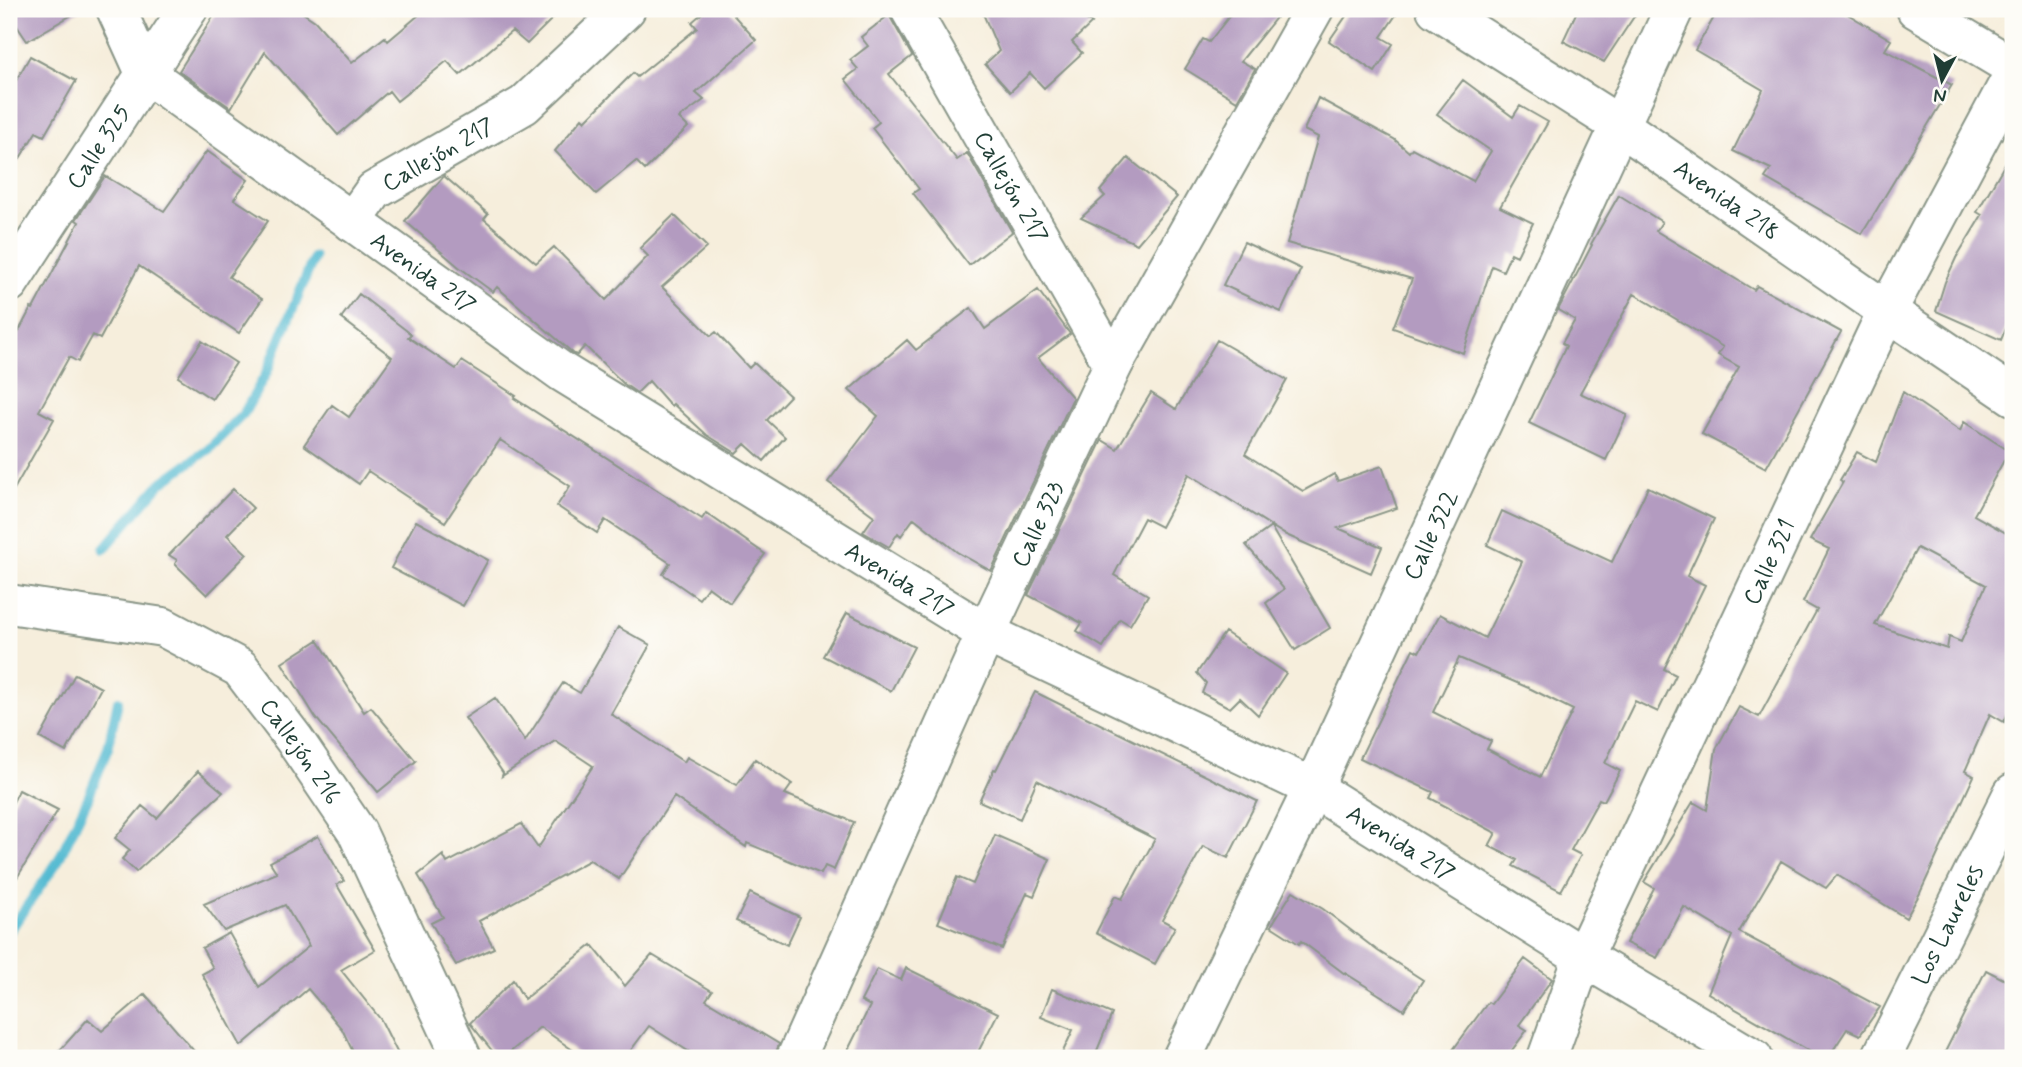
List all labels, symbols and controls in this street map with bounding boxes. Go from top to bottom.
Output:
north arrow [1906,46,1976,116]
text: N [1932,82,1948,109]
street label: Calle 325 [60,99,138,196]
street label: Callejón 217 [377,111,501,200]
street label: Callejón 217 [966,126,1055,250]
street label: Avenida 218 [1667,154,1785,249]
street label: Avenida 217 [364,226,482,322]
street label: Calle 323 [1005,477,1073,573]
street label: Calle 322 [1397,486,1466,586]
street label: Calle 321 [1737,515,1804,610]
street label: Avenida 217 [839,536,959,627]
street label: Callejón 216 [252,693,348,811]
street label: Avenida 217 [1340,799,1460,890]
street label: Los Laureles [1906,860,1992,991]

